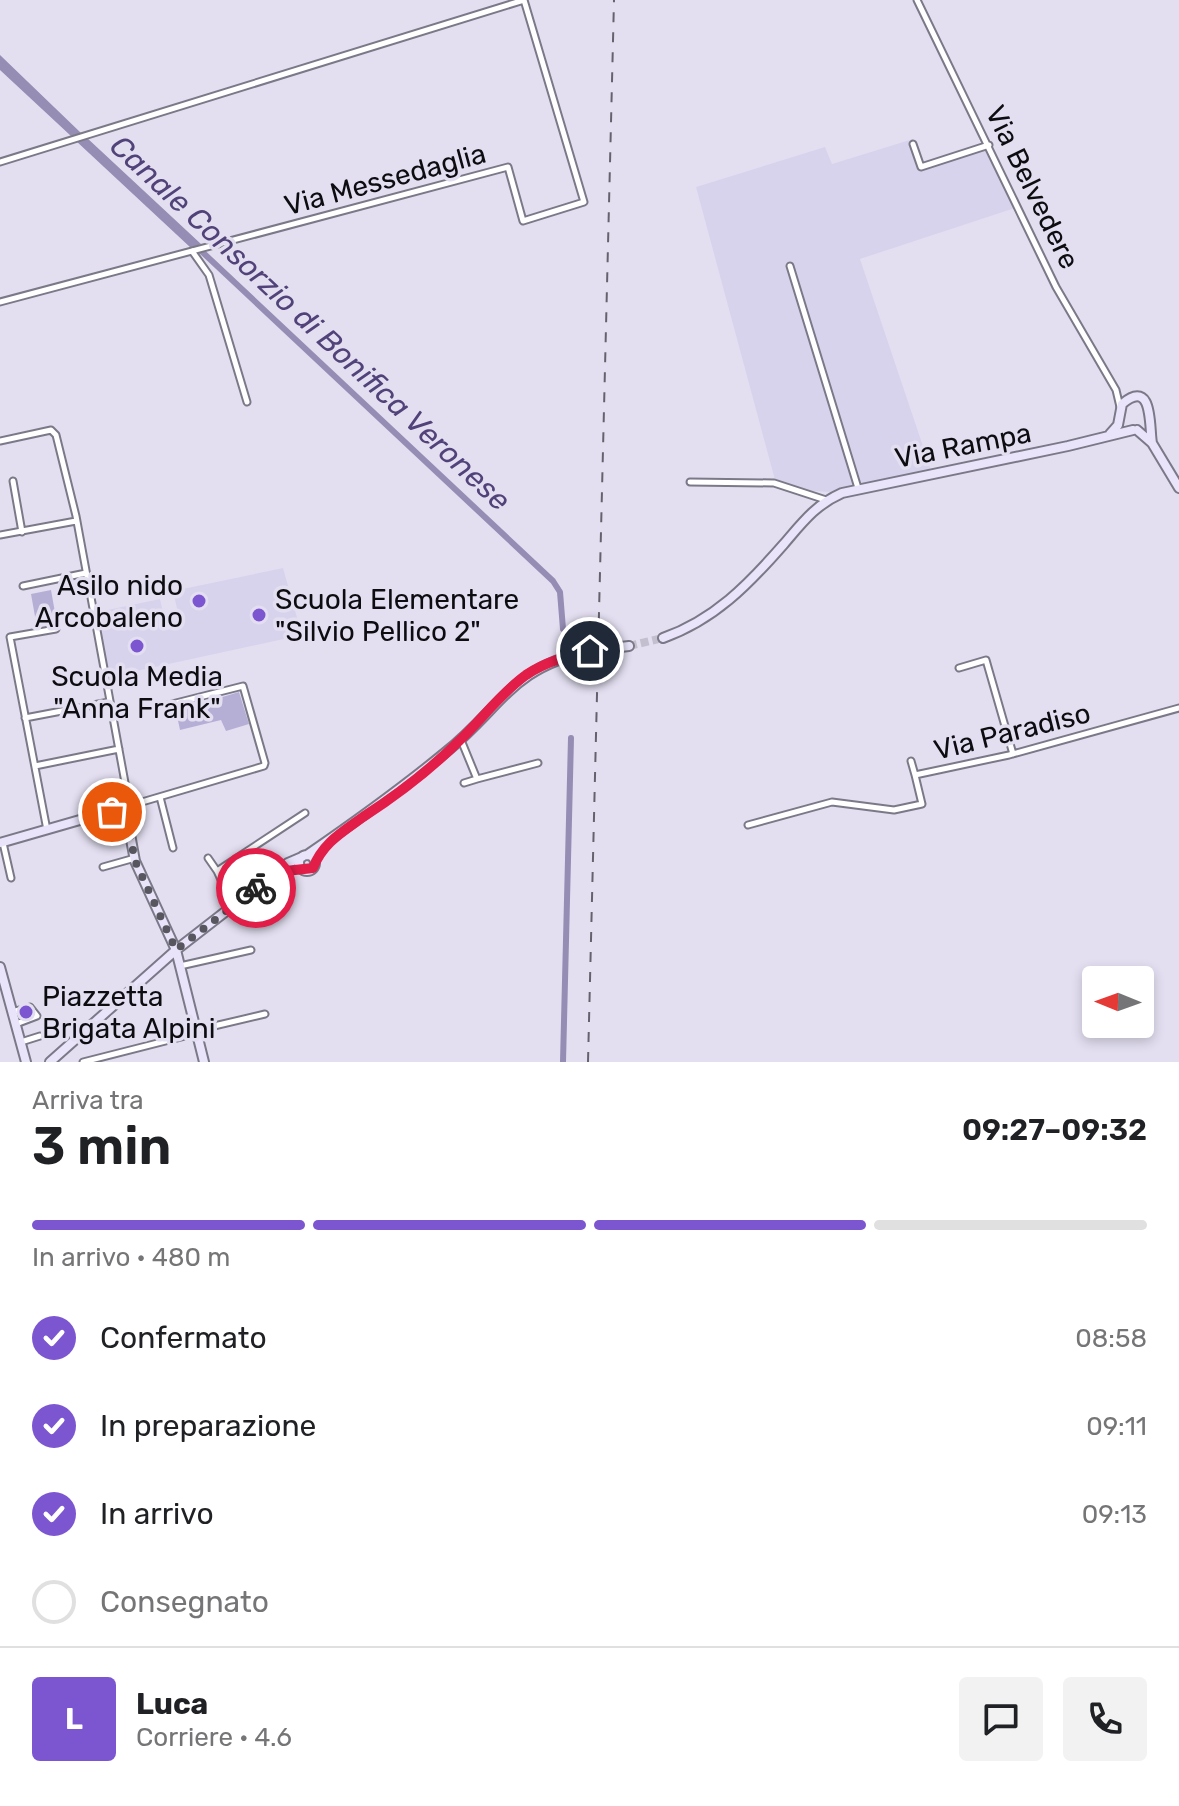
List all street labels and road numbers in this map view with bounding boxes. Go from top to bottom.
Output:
street label: Via Belvedere [979,100,1086,274]
street label: Via Messedaglia [281,137,490,222]
street label: Via Rampa [892,416,1034,475]
street label: Via Paradiso [930,696,1094,767]

